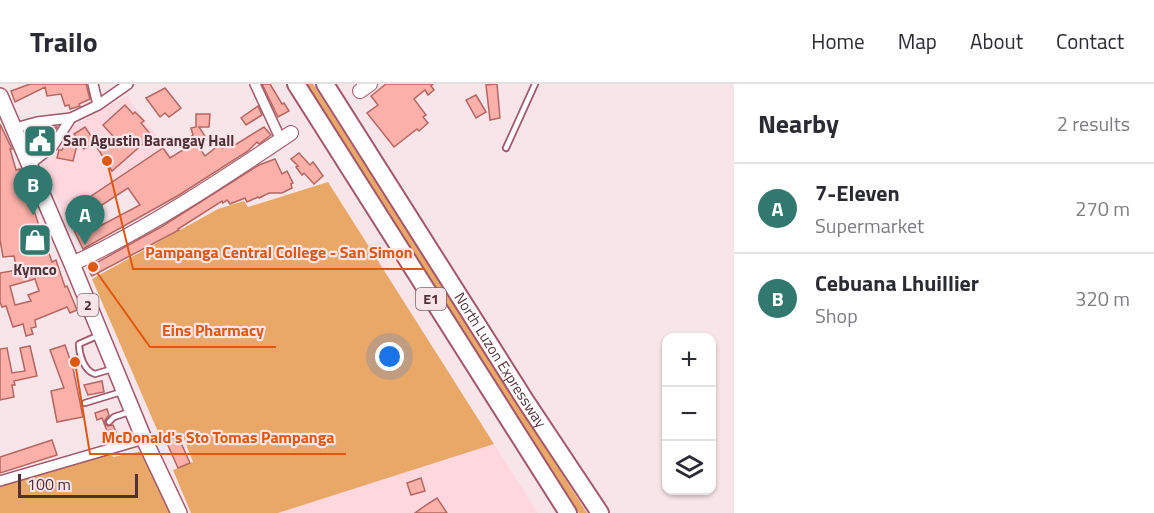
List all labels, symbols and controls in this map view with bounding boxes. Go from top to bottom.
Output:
text: Trailo [30,20,98,63]
text: Home [811,25,865,57]
text: Map [898,25,937,57]
text: About [970,25,1023,57]
text: Contact [1056,25,1124,57]
text: Nearby [758,104,839,143]
text: 2 results [1057,108,1130,139]
public building icon: San Agustin Barangay Hall [22,123,58,159]
place label: San Agustin Barangay Hall [63,129,234,152]
pin: B [14,166,52,215]
text: 7-Eleven [815,176,900,210]
text: A [771,193,784,224]
text: 270 m [1075,193,1130,224]
pin: A [66,196,104,245]
text: Supermarket [815,210,924,241]
shop icon: Kymco [17,222,53,258]
callout: Pampanga Central College - San Simon [133,235,425,269]
text: Pampanga Central College - San Simon [145,240,413,264]
place label: Kymco [13,258,57,281]
text: Cebuana Lhuillier [815,266,979,300]
text: B [771,283,784,314]
text: 320 m [1075,283,1130,314]
road number: E1 [416,288,446,310]
street label: North Luzon Expressway [449,288,552,432]
road number: 2 [78,294,98,316]
text: Shop [815,300,858,331]
callout: Eins Pharmacy [150,313,276,347]
text: Eins Pharmacy [162,318,264,342]
map controls [662,333,716,495]
button: + [662,333,716,387]
your location [375,342,404,371]
button: − [662,387,716,441]
callout: McDonald's Sto Tomas Pampanga [90,420,346,454]
text: McDonald's Sto Tomas Pampanga [102,425,334,449]
button: layers [662,441,716,495]
scale bar [18,471,138,498]
text: 100 m [27,472,71,496]

